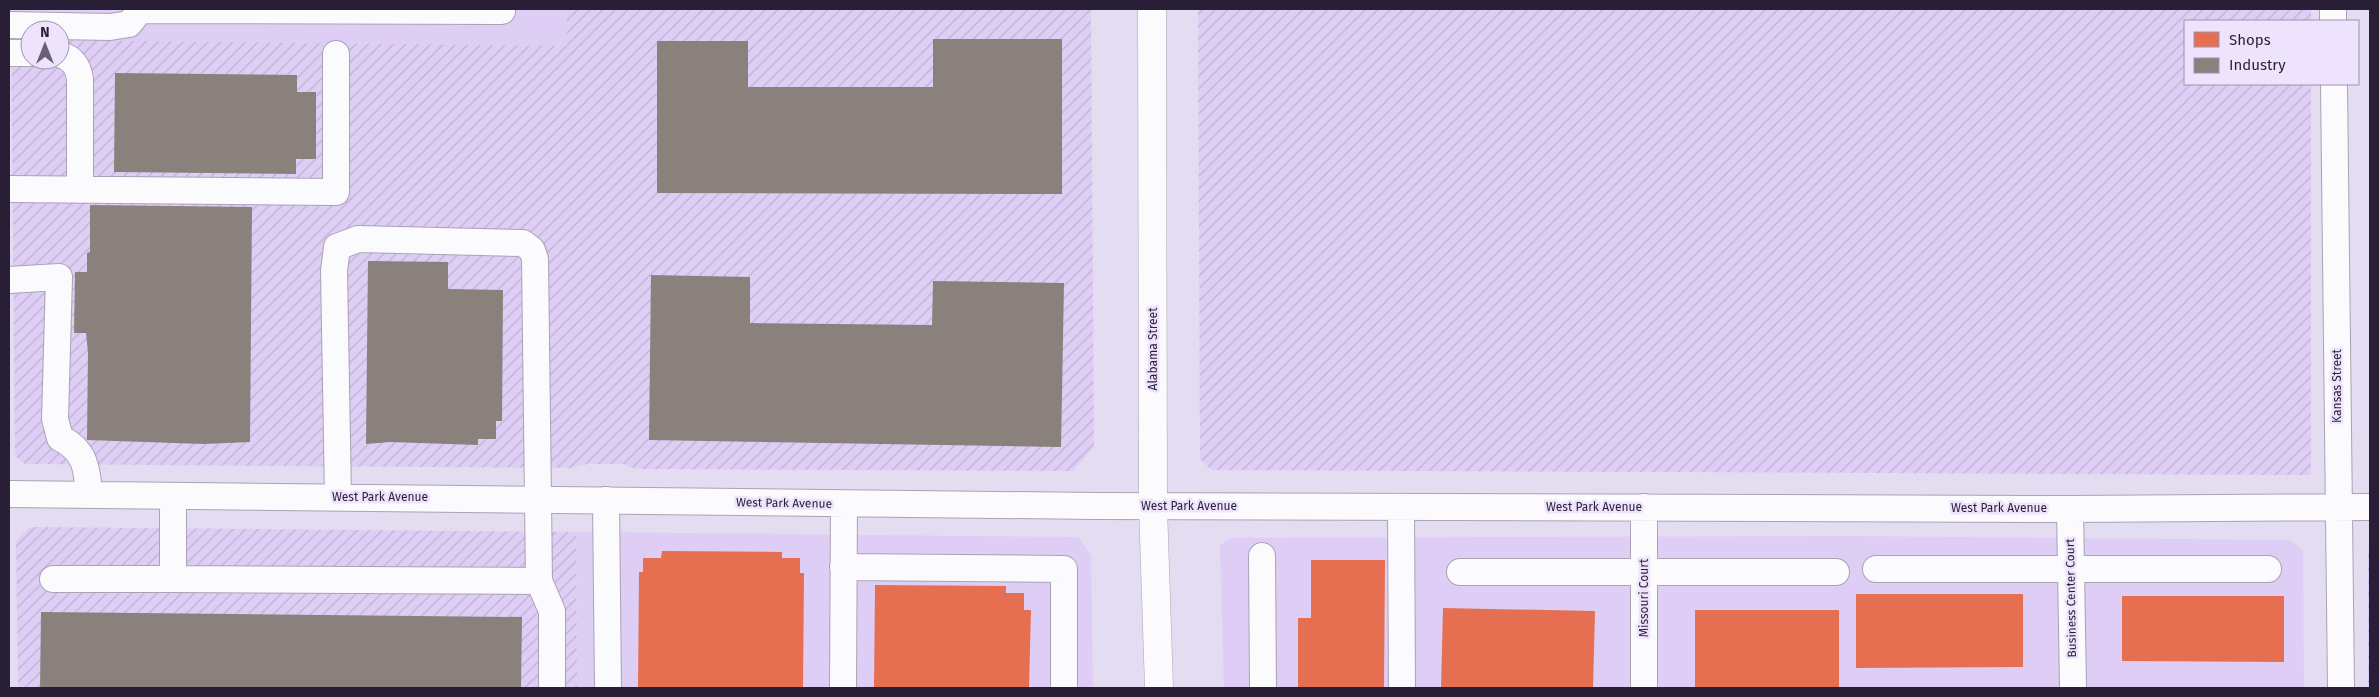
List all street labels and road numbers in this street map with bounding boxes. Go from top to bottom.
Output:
street label: Alabama Street [1146,307,1160,390]
street label: Kansas Street [2330,348,2344,423]
street label: West Park Avenue [332,490,428,504]
street label: West Park Avenue [736,495,832,511]
street label: West Park Avenue [1141,499,1237,513]
street label: West Park Avenue [1546,500,1642,514]
street label: West Park Avenue [1951,501,2047,515]
street label: Business Center Court [2063,538,2079,658]
street label: Missouri Court [1637,558,1651,637]

